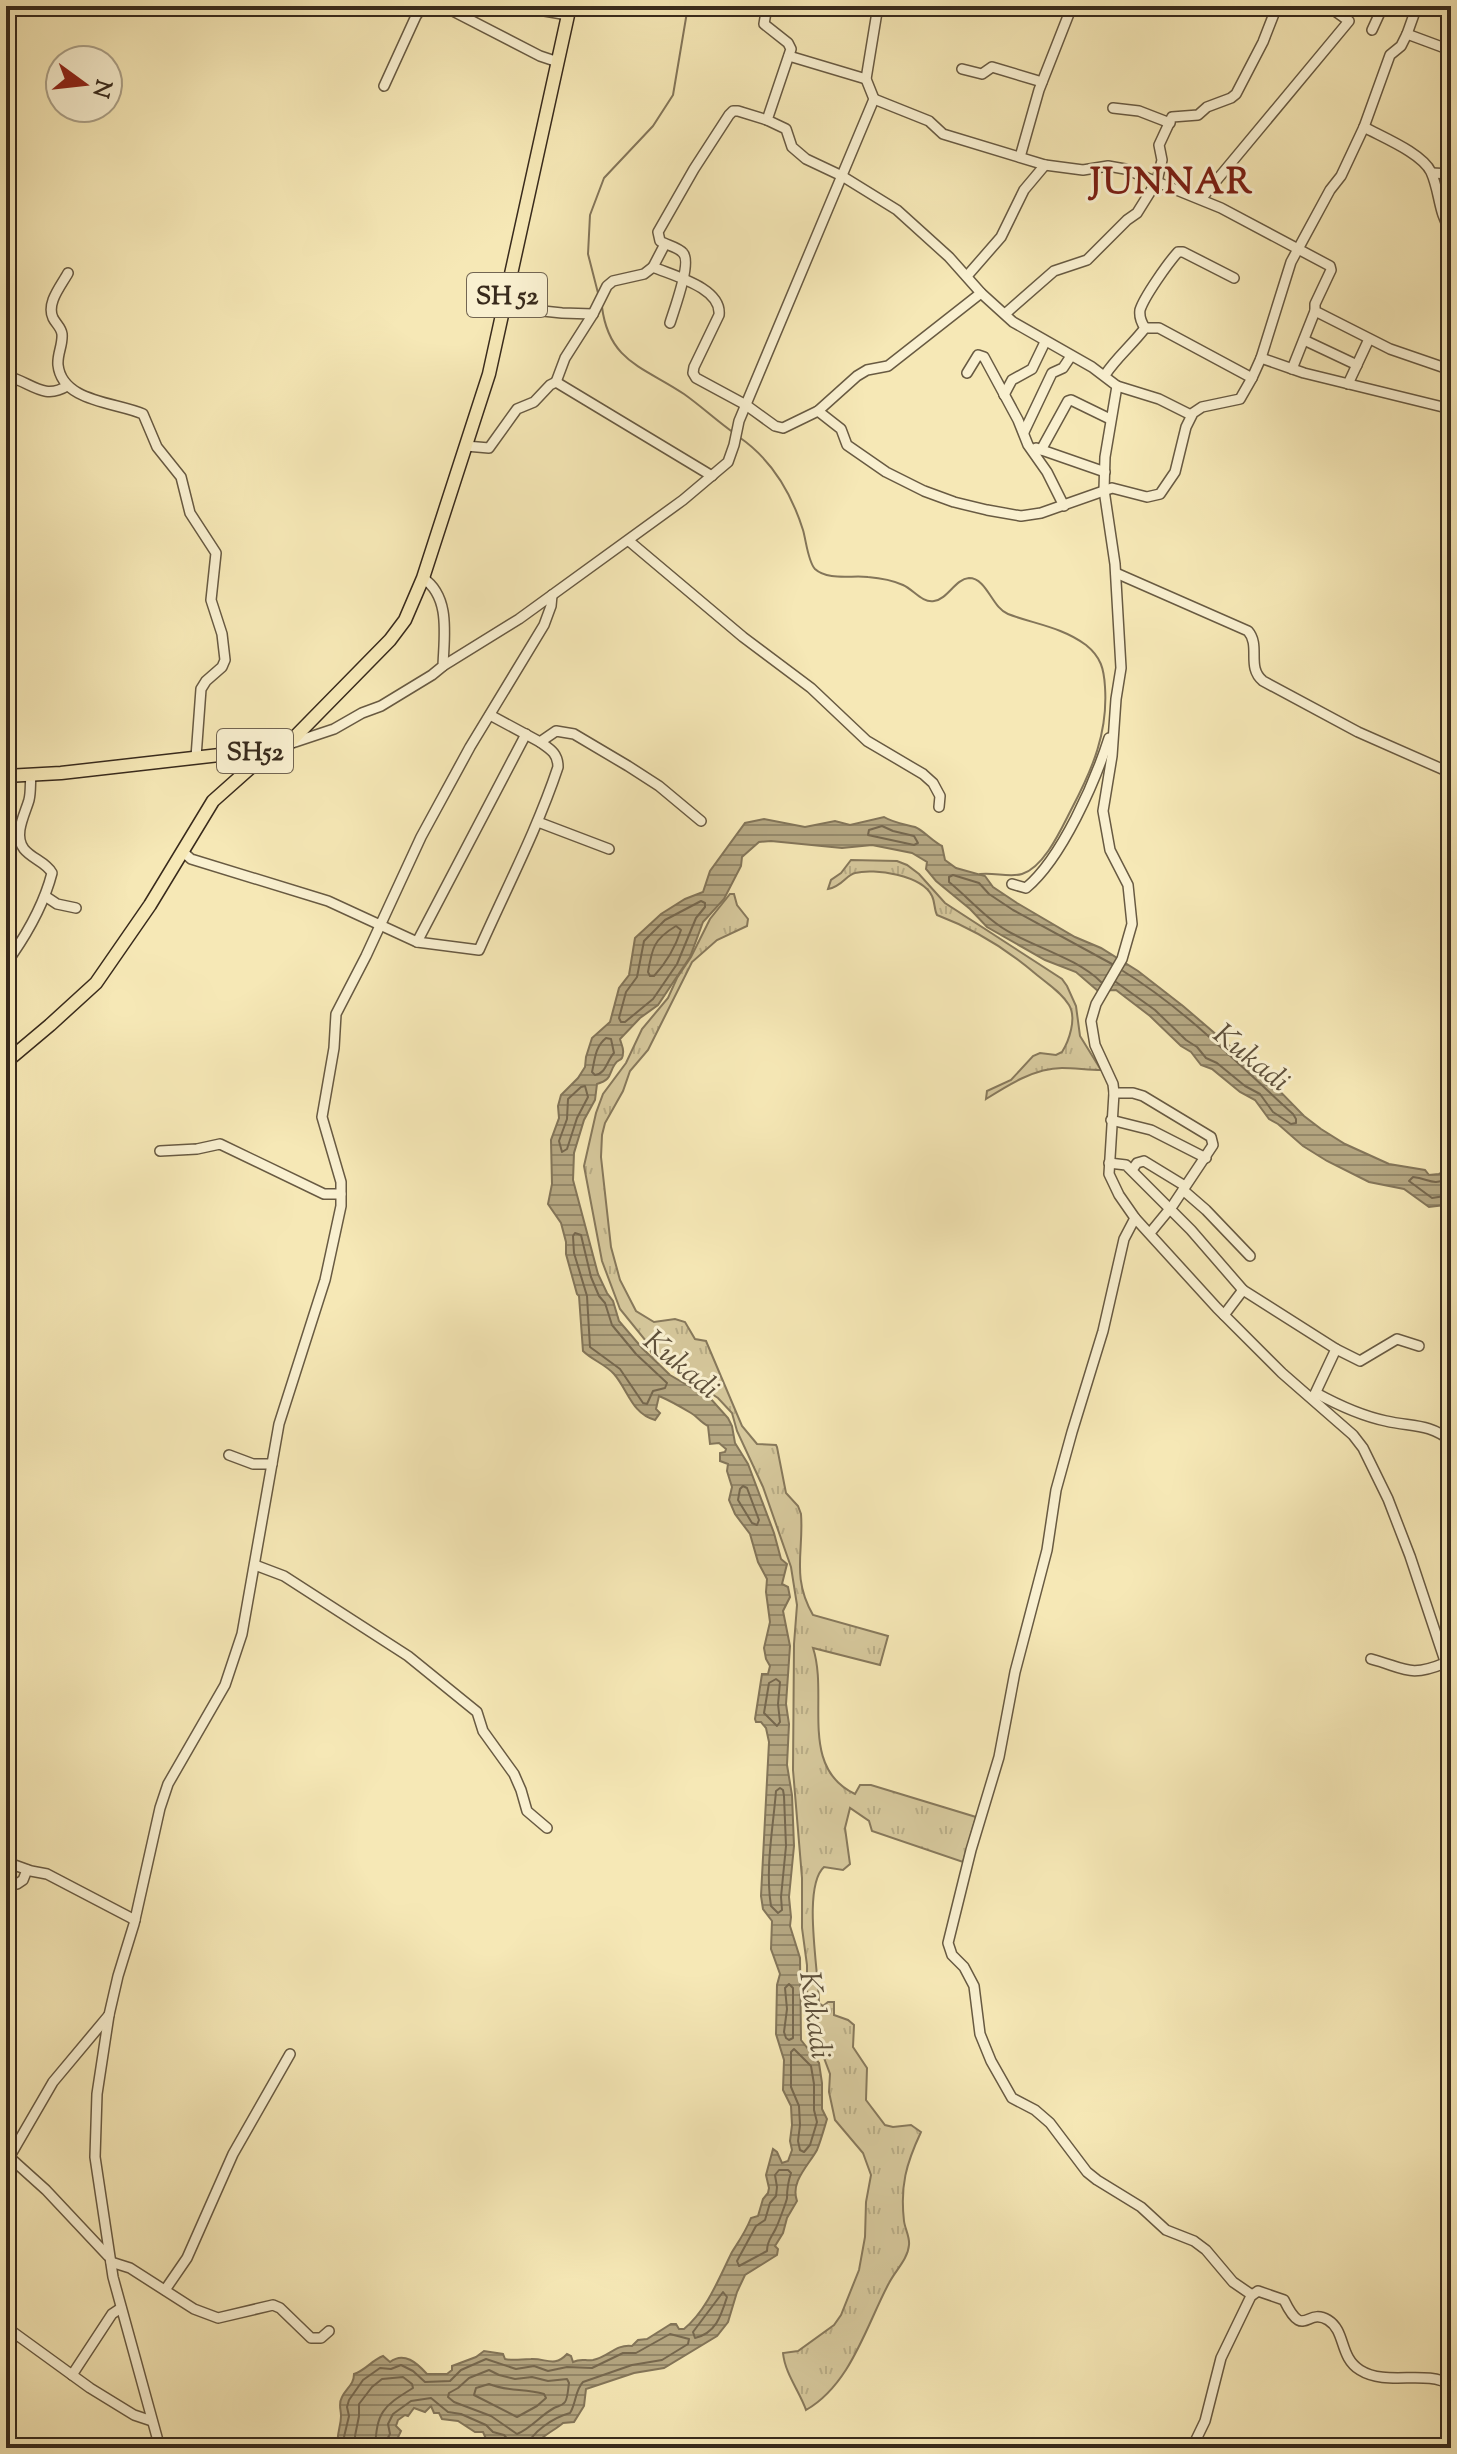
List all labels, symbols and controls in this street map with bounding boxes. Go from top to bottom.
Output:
north arrow [44,44,124,124]
text: N [83,76,118,101]
district label: JUNNAR [1087,158,1254,210]
road number: SH 52 [467,273,547,317]
road number: SH52 [217,729,293,773]
water label: Kukadi [1203,1014,1298,1103]
water label: Kukadi [633,1321,728,1411]
water label: Kukadi [786,1969,841,2062]

